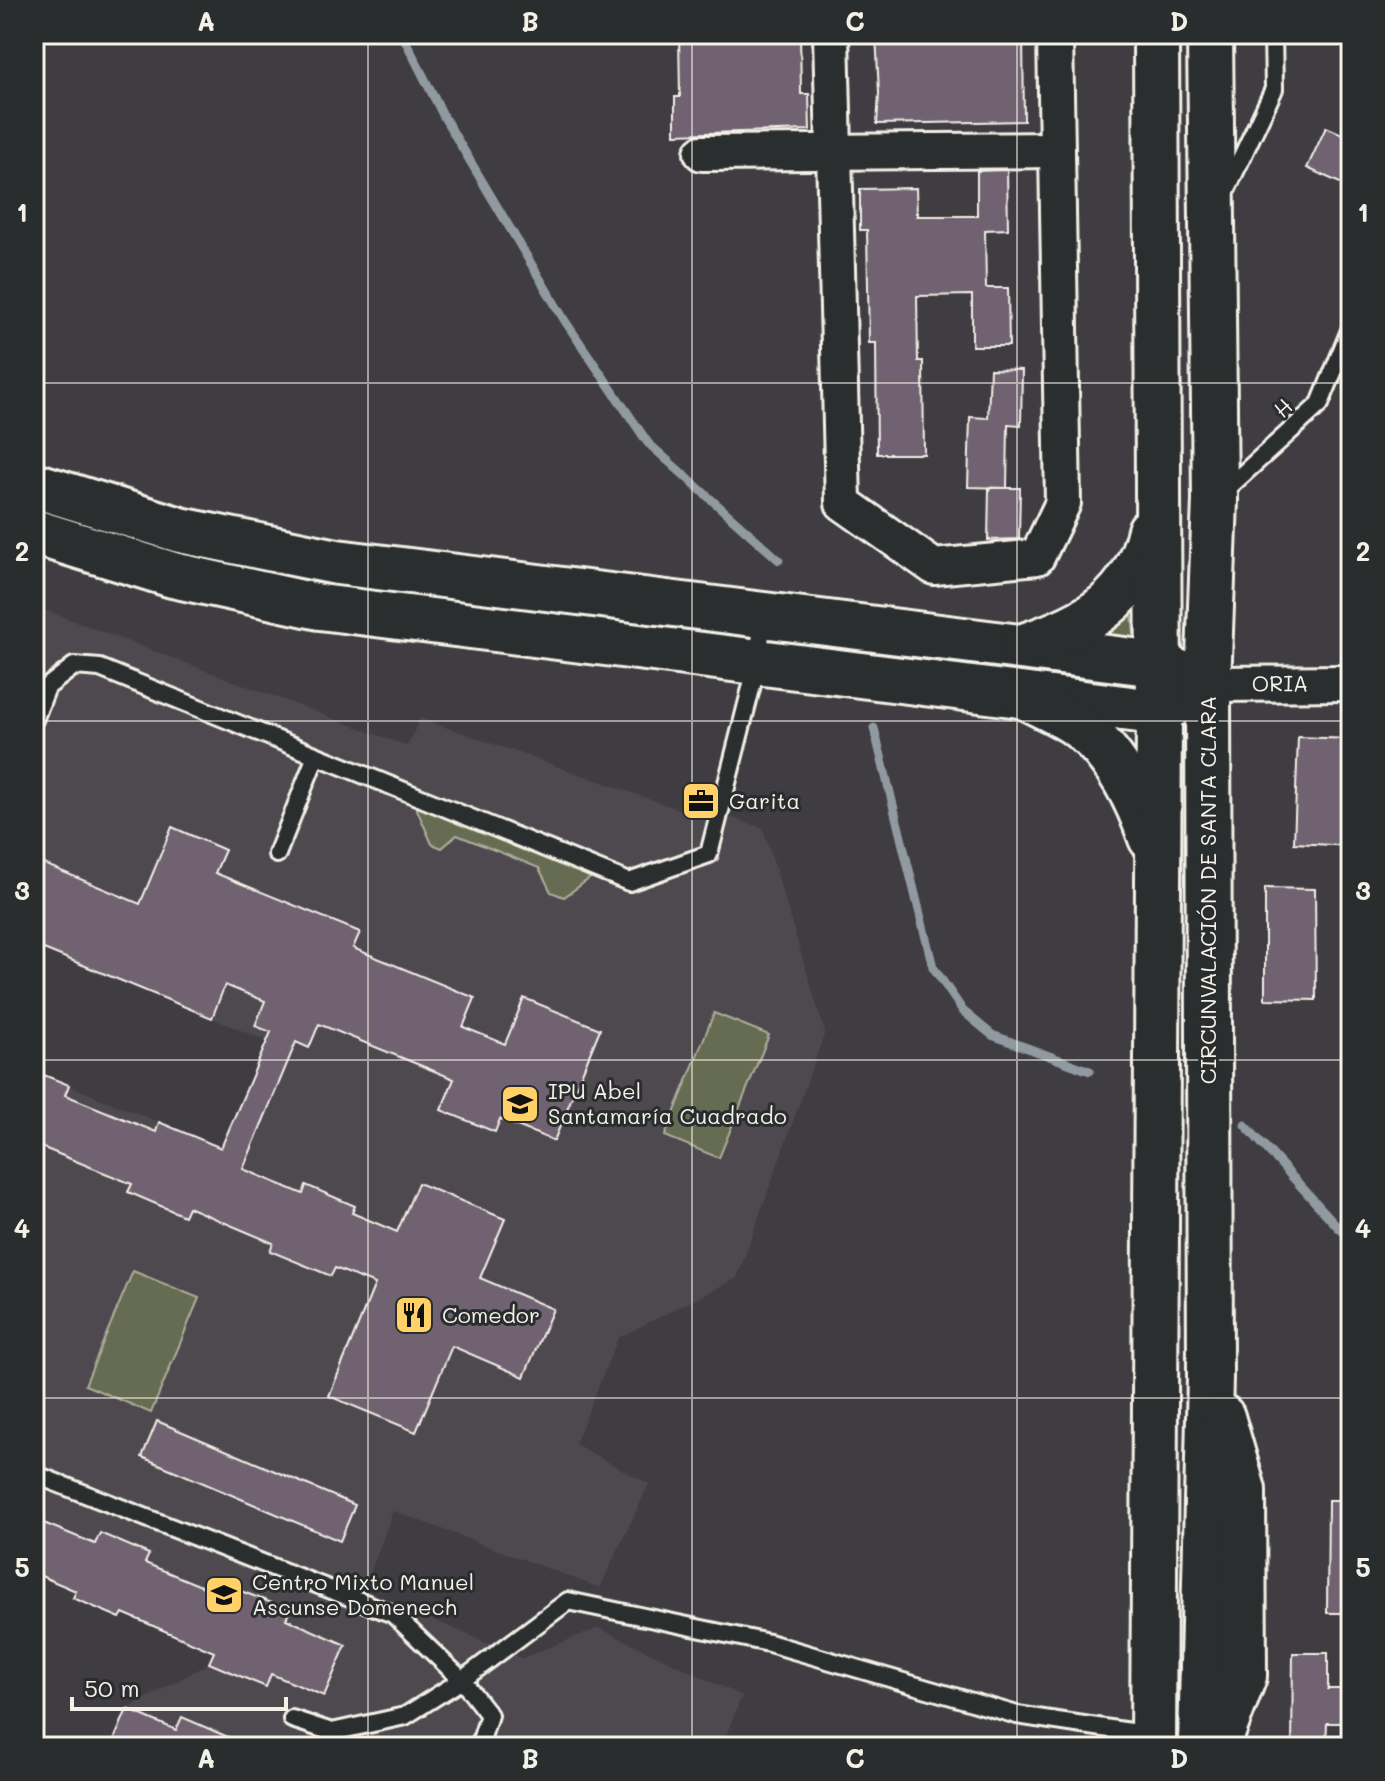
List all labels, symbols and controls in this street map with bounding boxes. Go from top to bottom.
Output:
text: A [197,4,215,38]
text: B [521,4,539,38]
text: C [845,4,865,38]
text: D [1170,4,1188,38]
text: 1 [16,195,28,229]
text: 1 [1357,195,1369,229]
street label: H [1267,392,1298,424]
text: 2 [15,534,29,568]
text: 2 [1356,534,1370,568]
street label: ORIA [1252,668,1308,698]
street label: CIRCUNVALACIÓN DE SANTA CLARA [1193,696,1222,1084]
office icon: Garita [680,780,722,822]
place label: Garita [729,786,800,815]
text: 3 [14,873,30,907]
text: 3 [1355,873,1371,907]
place label: IPU Abel Santamaría Cuadrado [548,1076,787,1130]
school or university icon: IPU Abel Santamaría Cuadrado [499,1083,541,1125]
text: 4 [14,1211,30,1245]
text: 4 [1355,1211,1371,1245]
restaurant icon: Comedor [393,1294,435,1336]
place label: Comedor [442,1300,540,1329]
text: 5 [14,1550,30,1584]
text: 5 [1355,1550,1371,1584]
place label: Centro Mixto Manuel Ascunse Domenech [252,1567,474,1621]
school or university icon: Centro Mixto Manuel Ascunse Domenech [203,1574,245,1616]
scale bar [72,1661,286,1711]
text: 50 m [84,1672,140,1703]
text: A [197,1741,215,1775]
text: B [521,1741,539,1775]
text: C [845,1741,865,1775]
text: D [1170,1741,1188,1775]

